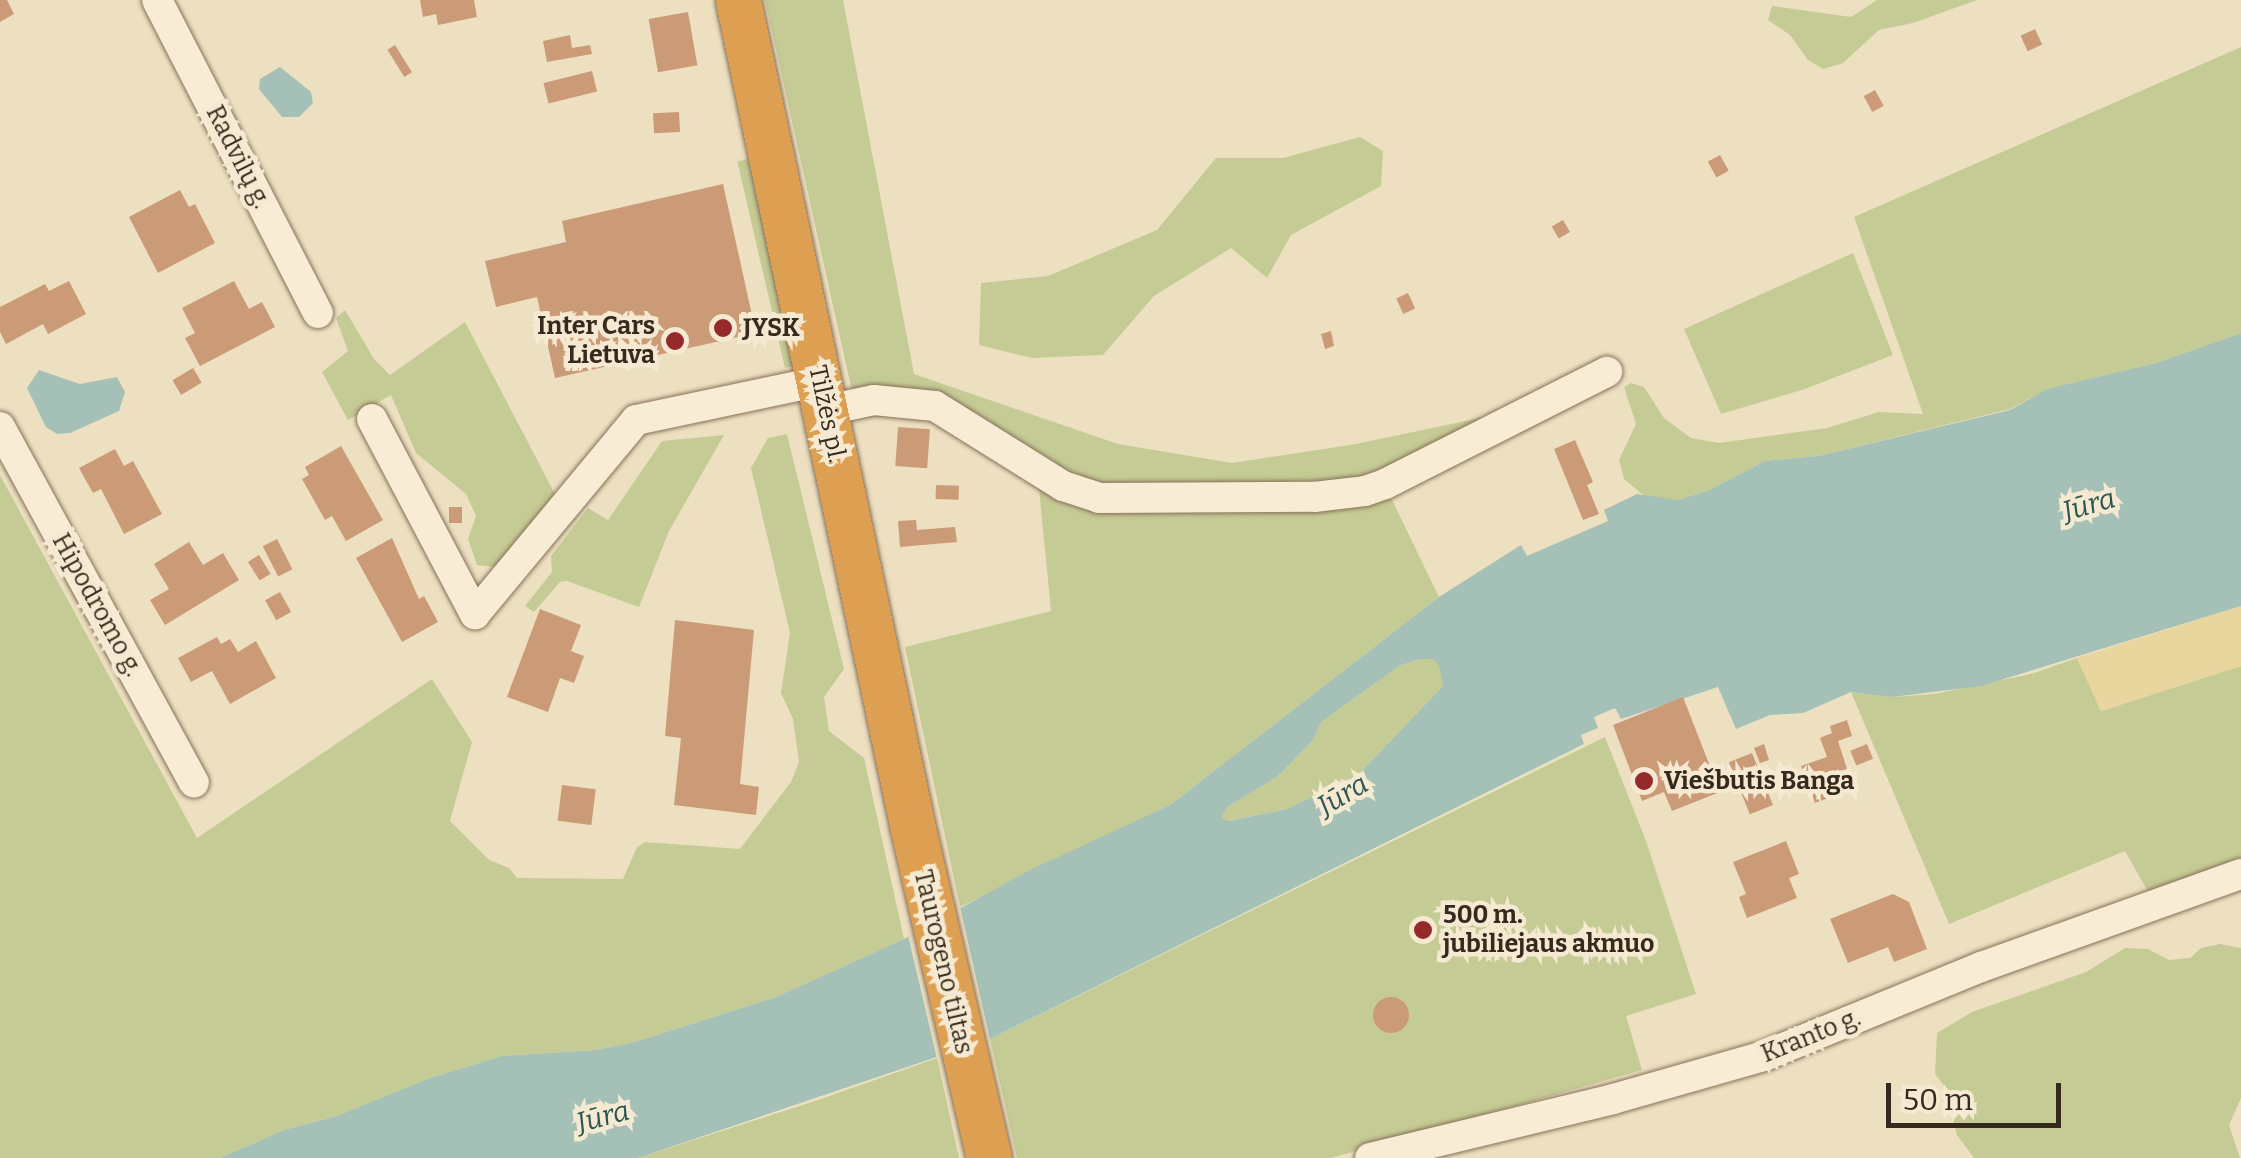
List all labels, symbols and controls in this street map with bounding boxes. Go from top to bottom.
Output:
street label: Radvilų g. [199,101,277,213]
place label: Inter Cars Lietuva [537,312,655,371]
place label: JYSK [743,313,800,343]
marker: JYSK [712,317,734,339]
marker: Inter Cars Lietuva [664,330,686,352]
street label: Tilžės pl. [802,363,852,465]
water label: Jūra [2059,482,2119,528]
street label: Hipodromo g. [45,528,149,682]
place label: Viešbutis Banga [1664,766,1854,796]
water label: Jūra [1312,767,1374,823]
marker: Viešbutis Banga [1633,770,1655,792]
street label: Taurogeno tiltas [907,867,979,1057]
place label: 500 m. jubiliejaus akmuo [1443,901,1655,960]
marker: 500 m. jubiliejaus akmuo [1412,919,1434,941]
street label: Kranto g. [1757,1003,1865,1069]
scale bar [1891,1063,2066,1125]
text: 50 m [1903,1082,1973,1118]
water label: Jūra [573,1094,633,1140]

